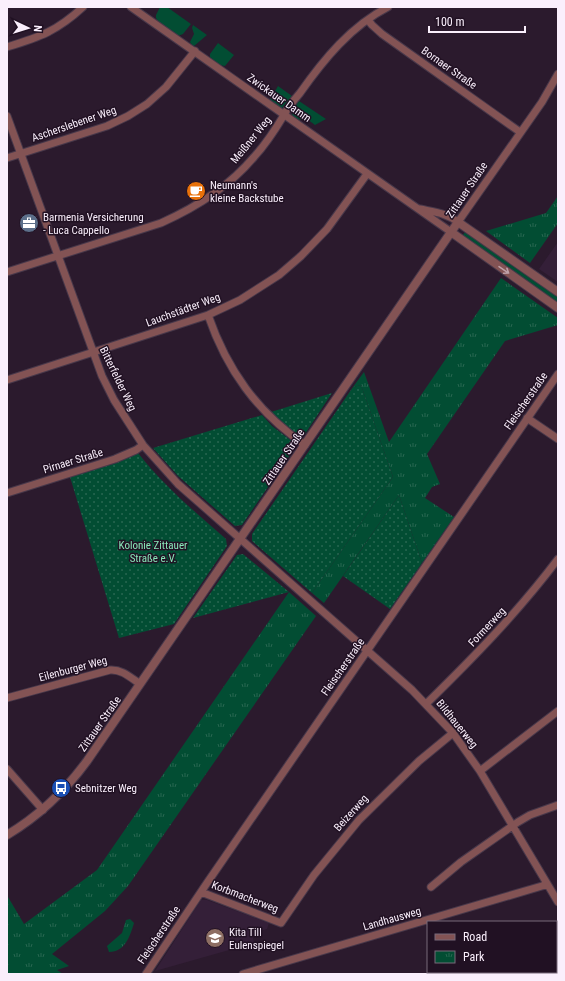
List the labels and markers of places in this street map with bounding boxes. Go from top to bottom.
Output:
place label: Neumann's kleine Backstube [210,179,284,205]
cafe icon: Neumann's kleine Backstube [185,180,207,202]
place label: Barmenia Versicherung - Luca Cappello [43,211,144,237]
office icon: Barmenia Versicherung - Luca Cappello [18,212,40,234]
bus stop icon: Sebnitzer Weg [50,777,72,799]
place label: Sebnitzer Weg [75,782,137,795]
place label: Kita Till Eulenspiegel [229,926,284,952]
school or university icon: Kita Till Eulenspiegel [204,927,226,949]

